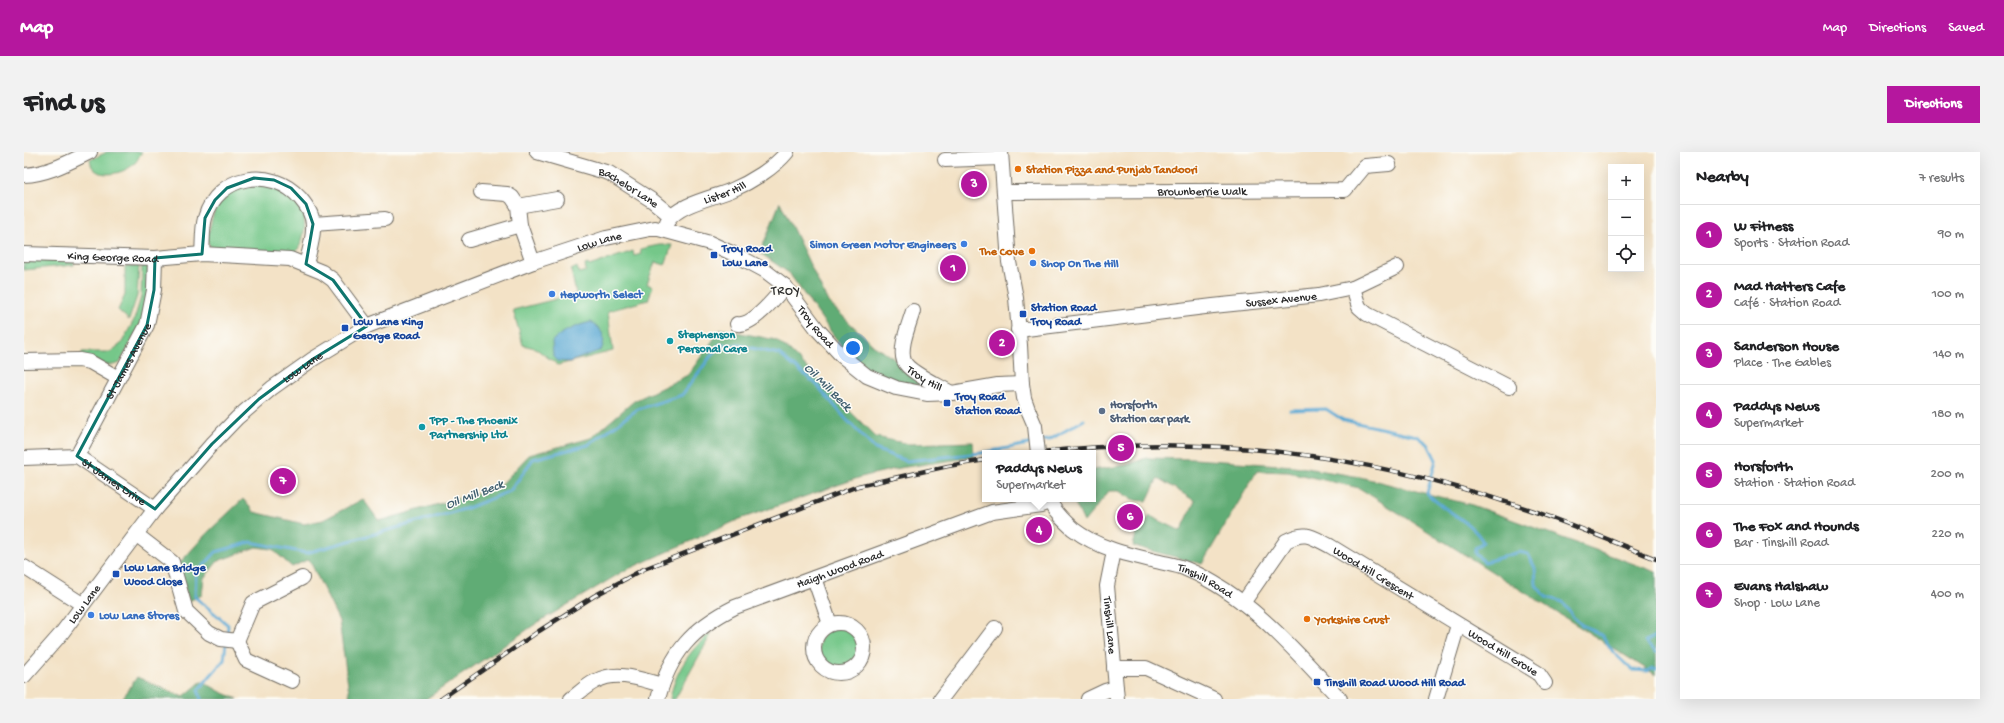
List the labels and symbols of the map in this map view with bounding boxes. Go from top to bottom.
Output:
marker: Station Pizza and Punjab Tandoori [1013,164,1023,174]
place label: Station Pizza and Punjab Tandoori [1026,164,1198,178]
street label: Bachelor Lane [596,165,662,212]
pin: 3 [961,169,987,199]
street label: Lister Hill [702,179,749,208]
street label: Brownberrie Walk [1156,186,1248,200]
street label: Low Lane [576,230,624,256]
place label: Simon Green Motor Engineers [810,239,957,253]
marker: Simon Green Motor Engineers [959,239,969,249]
place label: Troy Road Low Lane [721,243,774,271]
place label: The Cove [979,246,1025,260]
marker: The Cove [1027,246,1037,256]
street label: King George Road [67,250,160,267]
marker: Troy Road Low Lane [709,250,719,260]
pin: 1 [940,253,966,283]
marker: Shop On The Hill [1028,258,1038,268]
place label: Shop On The Hill [1041,258,1119,272]
district label: TROY [770,284,801,299]
marker: Hepworth Select [547,289,557,299]
place label: Hepworth Select [560,289,644,303]
street label: Sussex Avenue [1245,290,1318,312]
place label: Station Road Troy Road [1030,302,1099,330]
street label: Troy Road [793,303,837,352]
marker: Station Road Troy Road [1018,309,1028,319]
place label: Low Lane King George Road [353,316,423,344]
street label: St James Avenue [104,320,156,402]
marker: Low Lane King George Road [340,323,350,333]
pin: 2 [989,328,1015,358]
place label: Stephenson Personal Care [677,329,748,357]
marker: Stephenson Personal Care [665,336,675,346]
your location [843,338,863,358]
street label: Low Lane [281,349,327,387]
water label: Oil Mill Beck [800,361,855,415]
street label: Troy Hill [902,363,944,396]
place label: Troy Road Station Road [954,391,1023,419]
marker: Troy Road Station Road [942,398,952,408]
place label: Horsforth Station car park [1110,399,1191,427]
marker: Horsforth Station car park [1097,406,1107,416]
place label: TPP - The Phoenix Partnership Ltd [429,415,518,443]
marker: TPP - The Phoenix Partnership Ltd [417,422,427,432]
pin: 5 [1108,433,1134,463]
street label: St James Drive [78,456,148,510]
pin: 7 [270,466,296,496]
water label: Oil Mill Beck [444,477,507,513]
pin: 6 [1117,502,1143,532]
pin: 4 [1026,515,1052,545]
street label: Wood Hill Crescent [1330,544,1417,605]
street label: Haigh Wood Road [795,547,886,593]
street label: Tinshill Road [1175,561,1236,603]
place label: Low Lane Bridge Wood Close [123,562,206,590]
marker: Low Lane Bridge Wood Close [111,569,121,579]
street label: Low Lane [66,582,105,627]
street label: Tinshill Lane [1099,595,1118,655]
marker: Low Lane Stores [86,610,96,620]
place label: Low Lane Stores [99,610,180,624]
marker: Yorkshire Crust [1302,614,1312,624]
place label: Yorkshire Crust [1313,614,1390,628]
street label: Wood Hill Grove [1465,627,1541,681]
marker: Tinshill Road Wood Hill Road [1312,677,1322,687]
place label: Tinshill Road Wood Hill Road [1324,677,1467,691]

